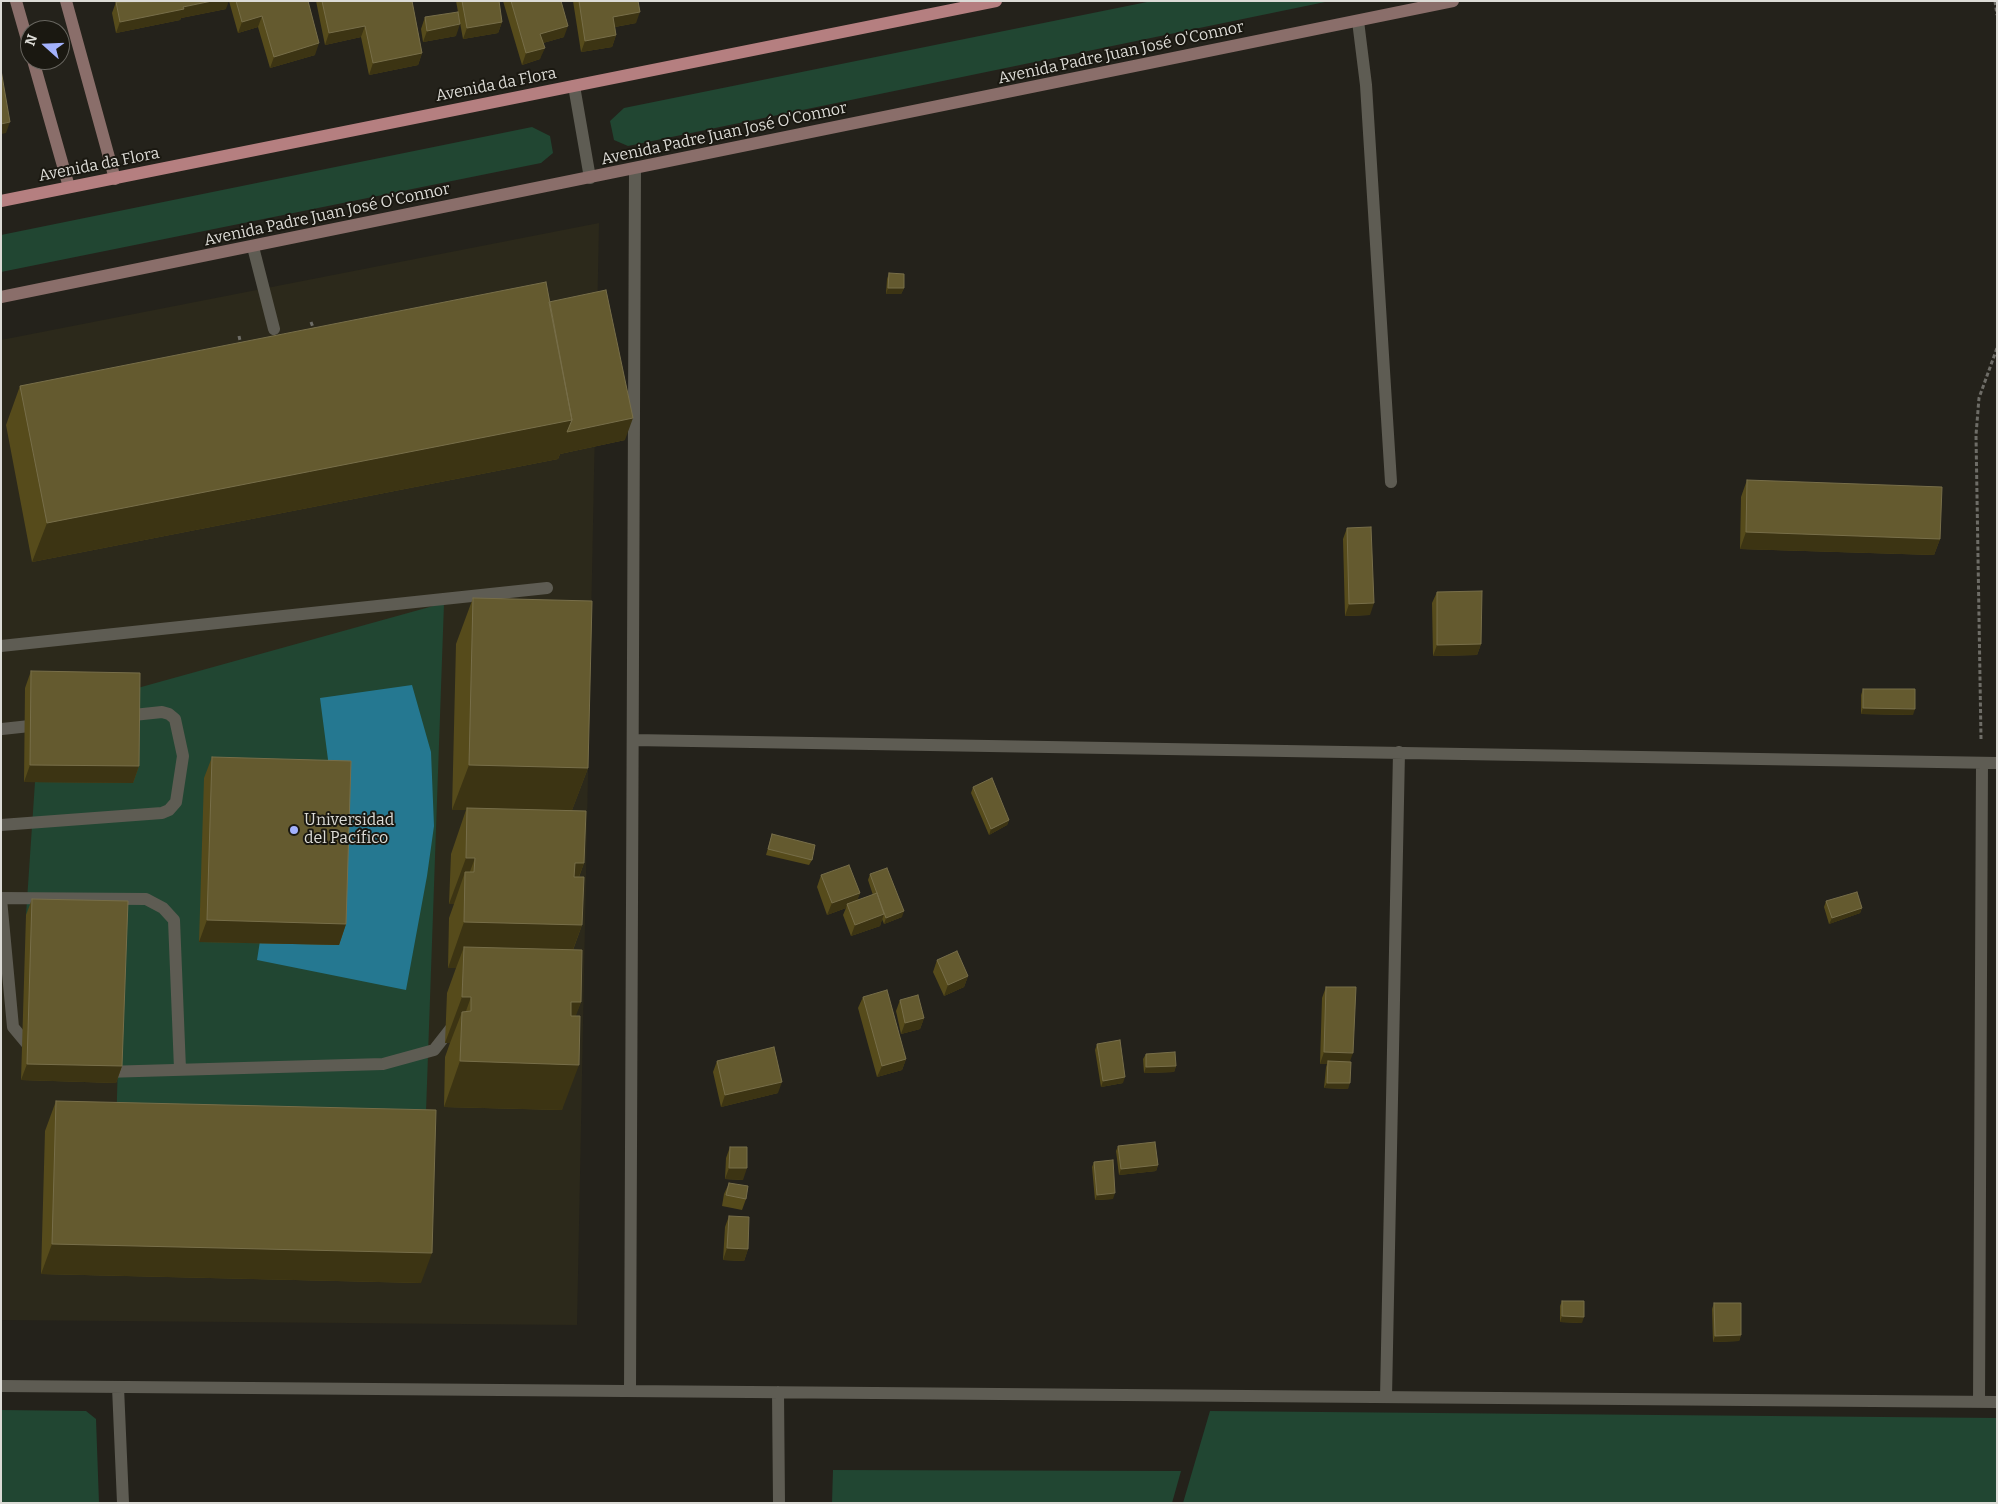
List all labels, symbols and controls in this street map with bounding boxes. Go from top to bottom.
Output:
street label: Avenida Padre Juan José O'Connor [996,18,1246,88]
north arrow [20,20,70,70]
text: N [22,32,41,48]
street label: Avenida da Flora [434,64,558,106]
street label: Avenida Padre Juan José O'Connor [599,99,849,169]
street label: Avenida da Flora [37,144,161,186]
street label: Avenida Padre Juan José O'Connor [202,180,452,250]
place label: Universidad del Pacífico [304,811,394,849]
marker: Universidad del Pacífico [288,824,300,836]

